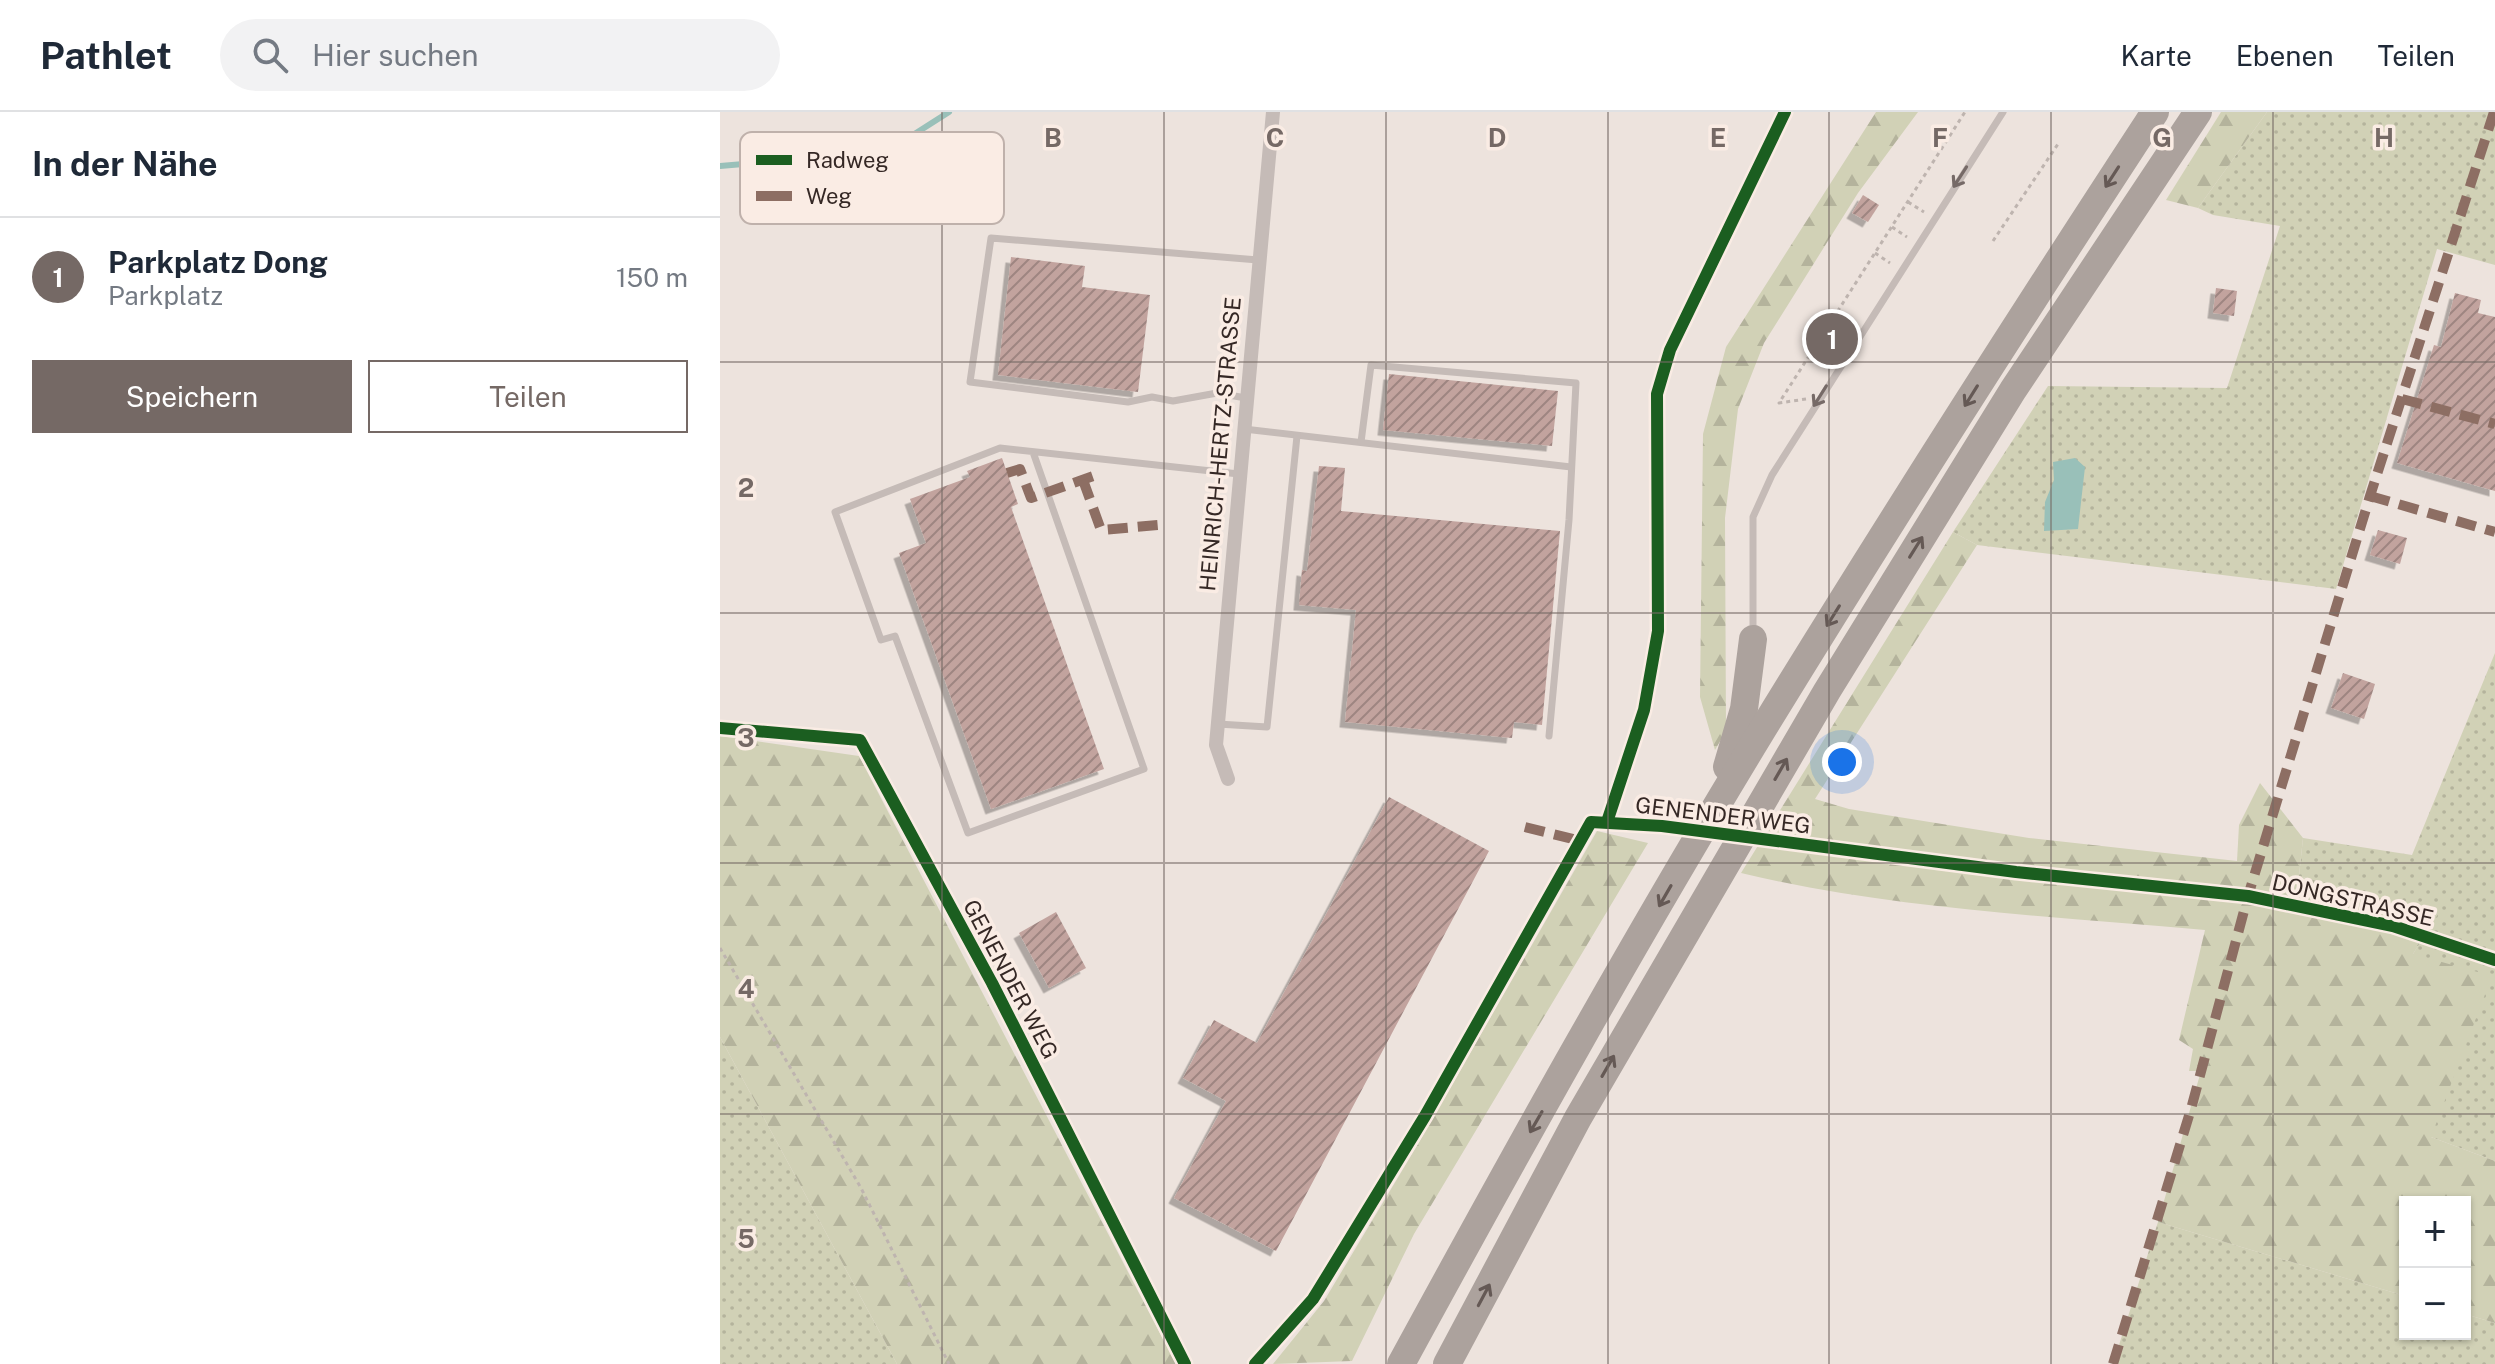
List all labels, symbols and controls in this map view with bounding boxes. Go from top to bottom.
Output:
search box [220,19,780,91]
text: Pathlet [40,33,172,78]
icon: search [248,33,292,77]
text: Hier suchen [312,37,479,73]
text: Karte [2121,39,2192,72]
text: Ebenen [2236,39,2334,72]
text: Teilen [2378,39,2455,72]
text: B [1044,122,1062,153]
text: C [1266,122,1284,153]
text: D [1488,122,1506,153]
text: E [1710,122,1726,153]
text: F [1932,122,1948,153]
text: G [2152,122,2172,153]
text: H [2374,122,2394,153]
legend [740,132,1004,224]
text: In der Nähe [32,144,218,184]
text: Radweg [806,147,889,173]
one-way arrow [1952,166,1969,188]
one-way arrow [2104,166,2120,188]
text: Weg [806,183,852,209]
text: Parkplatz Dong [108,244,328,280]
text: 1 [52,262,64,293]
text: 150 m [616,262,688,293]
text: Parkplatz [108,280,223,311]
street label: HEINRICH-HERTZ-STRASSE [1194,296,1246,592]
pin: 1 [1806,309,1858,369]
button: Speichern [32,360,352,433]
button: Teilen [368,360,688,433]
one-way arrow [1812,384,1828,407]
one-way arrow [1962,384,1978,407]
text: 2 [738,472,754,503]
one-way arrow [1908,536,1924,559]
one-way arrow [1825,604,1841,627]
text: 3 [737,722,755,753]
your location [1822,742,1862,782]
one-way arrow [1773,758,1789,781]
street label: GENENDER WEG [1634,791,1812,839]
street label: DONGSTRASSE [2270,869,2436,931]
one-way arrow [1657,884,1673,907]
street label: GENENDER WEG [958,895,1064,1063]
text: 4 [737,973,755,1004]
one-way arrow [1601,1055,1616,1079]
one-way arrow [1527,1110,1543,1133]
map controls [2399,1196,2471,1340]
button: + [2399,1196,2471,1268]
text: 5 [737,1223,755,1254]
button: − [2399,1268,2471,1340]
one-way arrow [1477,1284,1492,1308]

